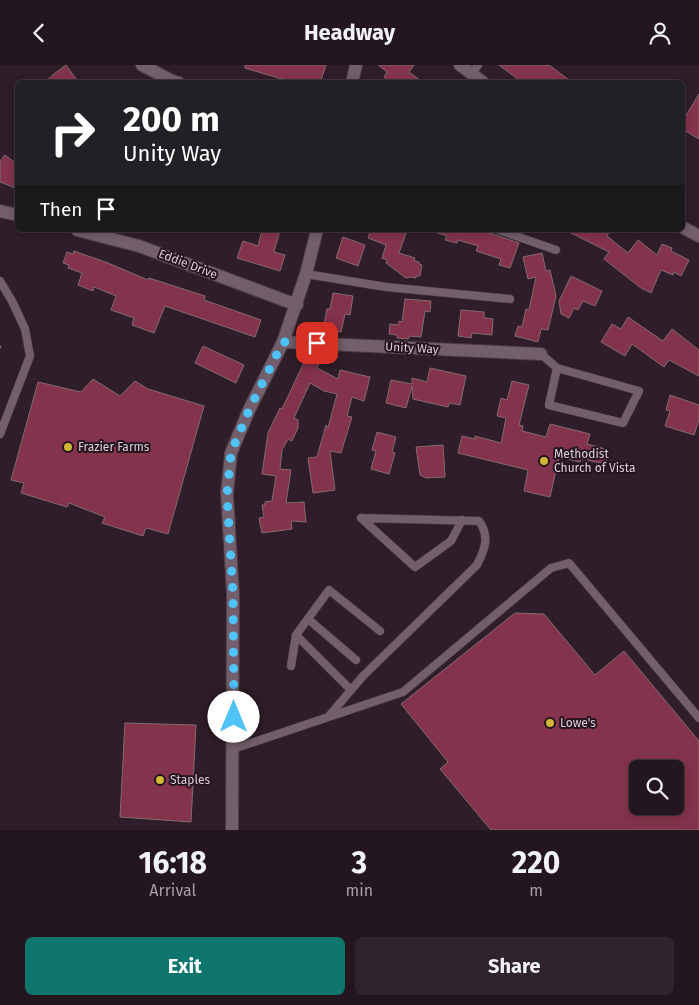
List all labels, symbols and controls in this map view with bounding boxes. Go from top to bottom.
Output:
icon: back [25,19,53,47]
text: Headway [304,19,395,46]
icon: person [646,19,674,47]
text: 200 m [123,98,220,140]
icon: right [40,100,105,165]
text: Unity Way [123,140,221,167]
icon: arrive [92,195,120,223]
text: Then [40,198,82,221]
street label: Eddie Drive [157,246,219,282]
pin [296,322,338,364]
icon: arrive [303,329,331,357]
street label: Unity Way [385,340,439,356]
place label: Frazier Farms [78,440,150,454]
marker: Frazier Farms [62,441,74,453]
place label: Methodist Church of Vista [554,447,635,475]
marker: Methodist Church of Vista [538,455,550,467]
position arrow [207,690,259,742]
place label: Lowe's [560,716,596,730]
marker: Lowe's [544,717,556,729]
map controls [629,760,684,815]
button: search [629,760,684,815]
place label: Staples [170,773,210,787]
marker: Staples [154,774,166,786]
text: 16:18 [139,845,207,881]
text: 3 [352,845,367,881]
text: 220 [512,845,560,881]
text: Arrival [149,881,196,900]
text: min [346,881,373,900]
text: m [529,881,543,900]
button: Exit [25,937,345,995]
button: Share [355,937,674,995]

